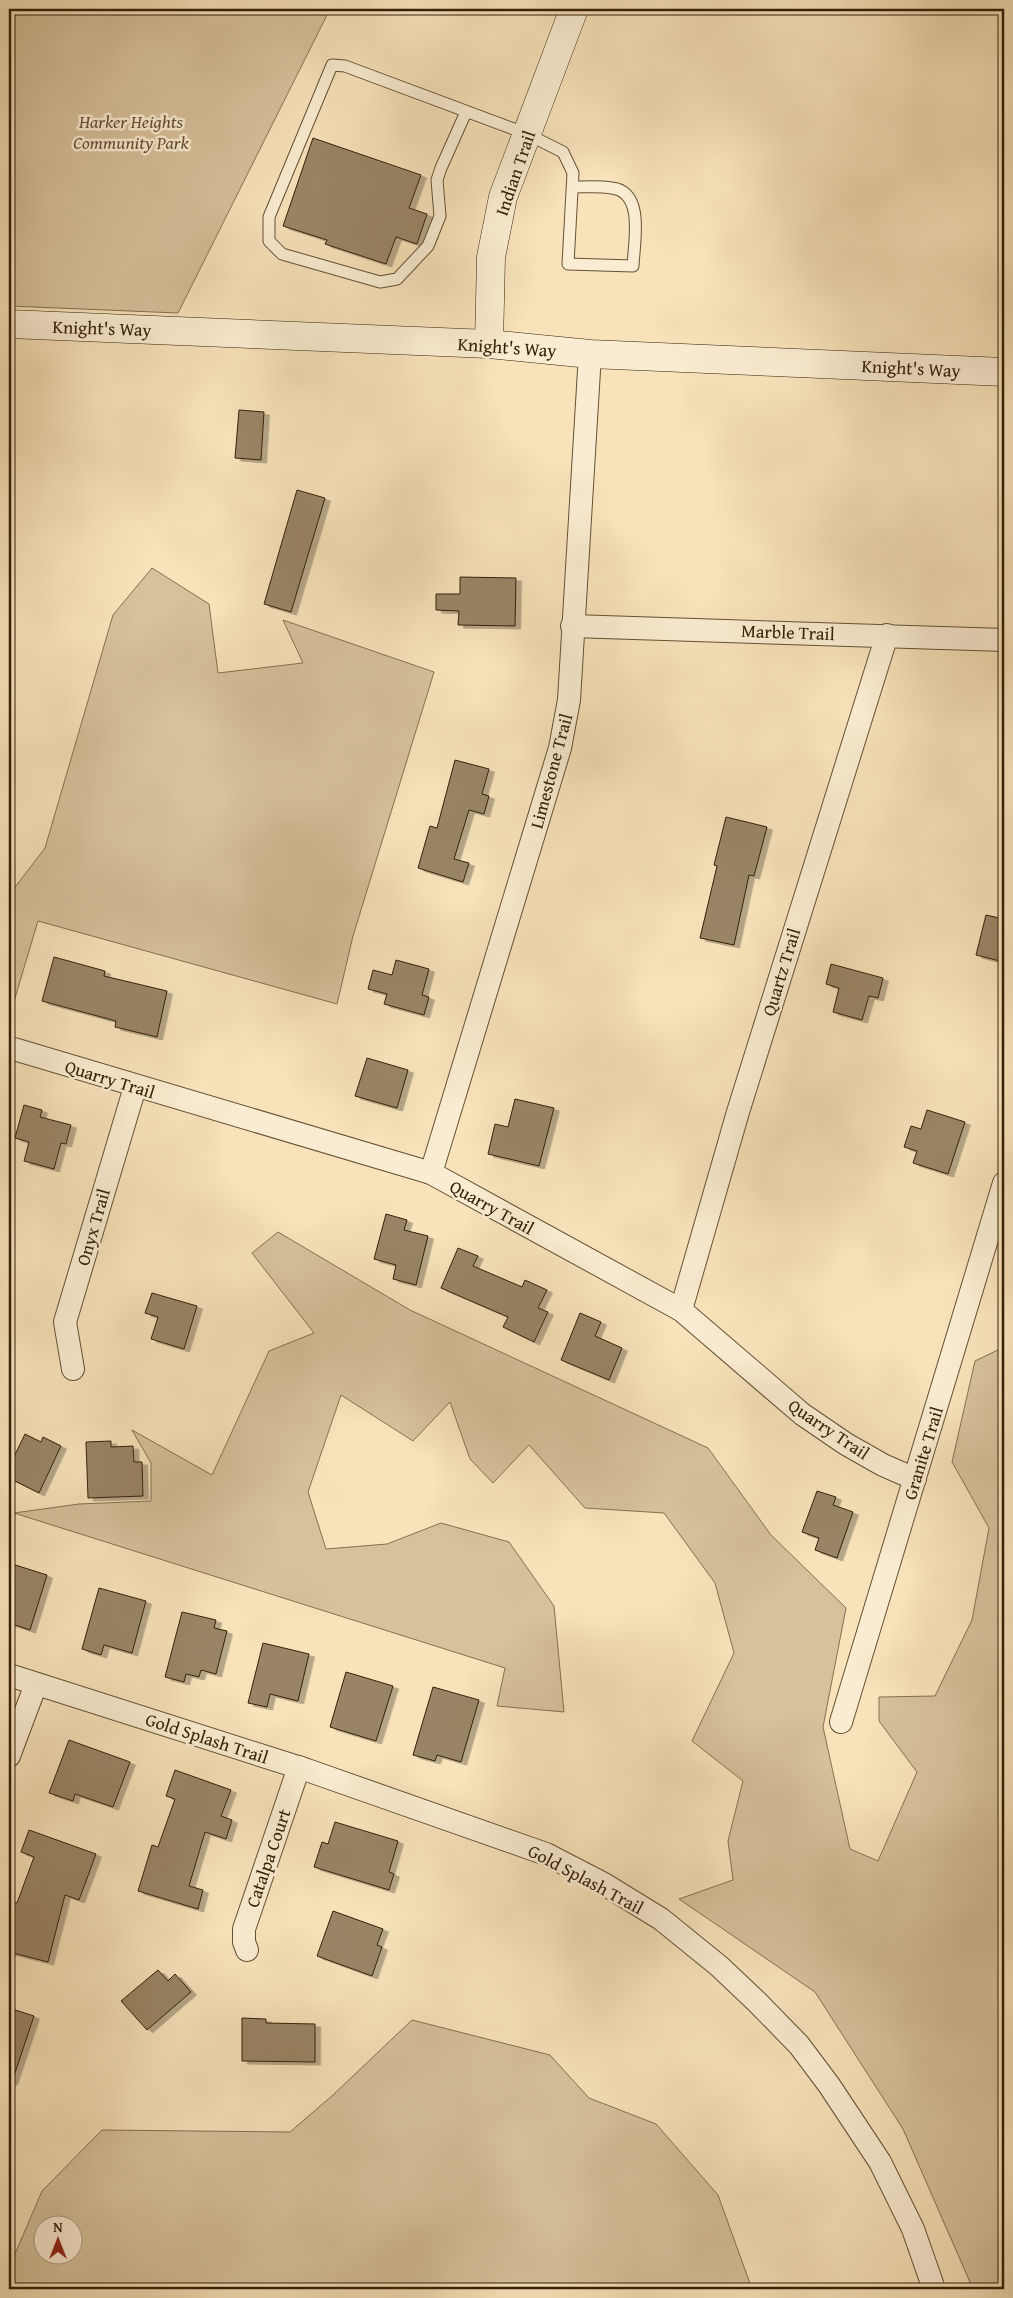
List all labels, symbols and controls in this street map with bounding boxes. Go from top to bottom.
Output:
park label: Harker Heights Community Park [73,108,190,156]
street label: Indian Trail [488,127,542,219]
street label: Knight's Way [52,313,152,343]
street label: Knight's Way [457,330,557,364]
street label: Knight's Way [861,352,961,384]
street label: Marble Trail [741,617,835,647]
street label: Limestone Trail [523,710,579,832]
street label: Quartz Trail [755,925,807,1019]
street label: Quarry Trail [62,1053,158,1105]
street label: Quarry Trail [445,1173,539,1241]
street label: Onyx Trail [69,1185,117,1269]
street label: Quarry Trail [783,1392,875,1466]
street label: Granite Trail [896,1403,950,1503]
street label: Gold Splash Trail [142,1705,272,1771]
street label: Catalpa Court [238,1804,298,1911]
street label: Gold Splash Trail [523,1837,649,1921]
north arrow [32,2216,82,2266]
text: N [53,2217,63,2237]

